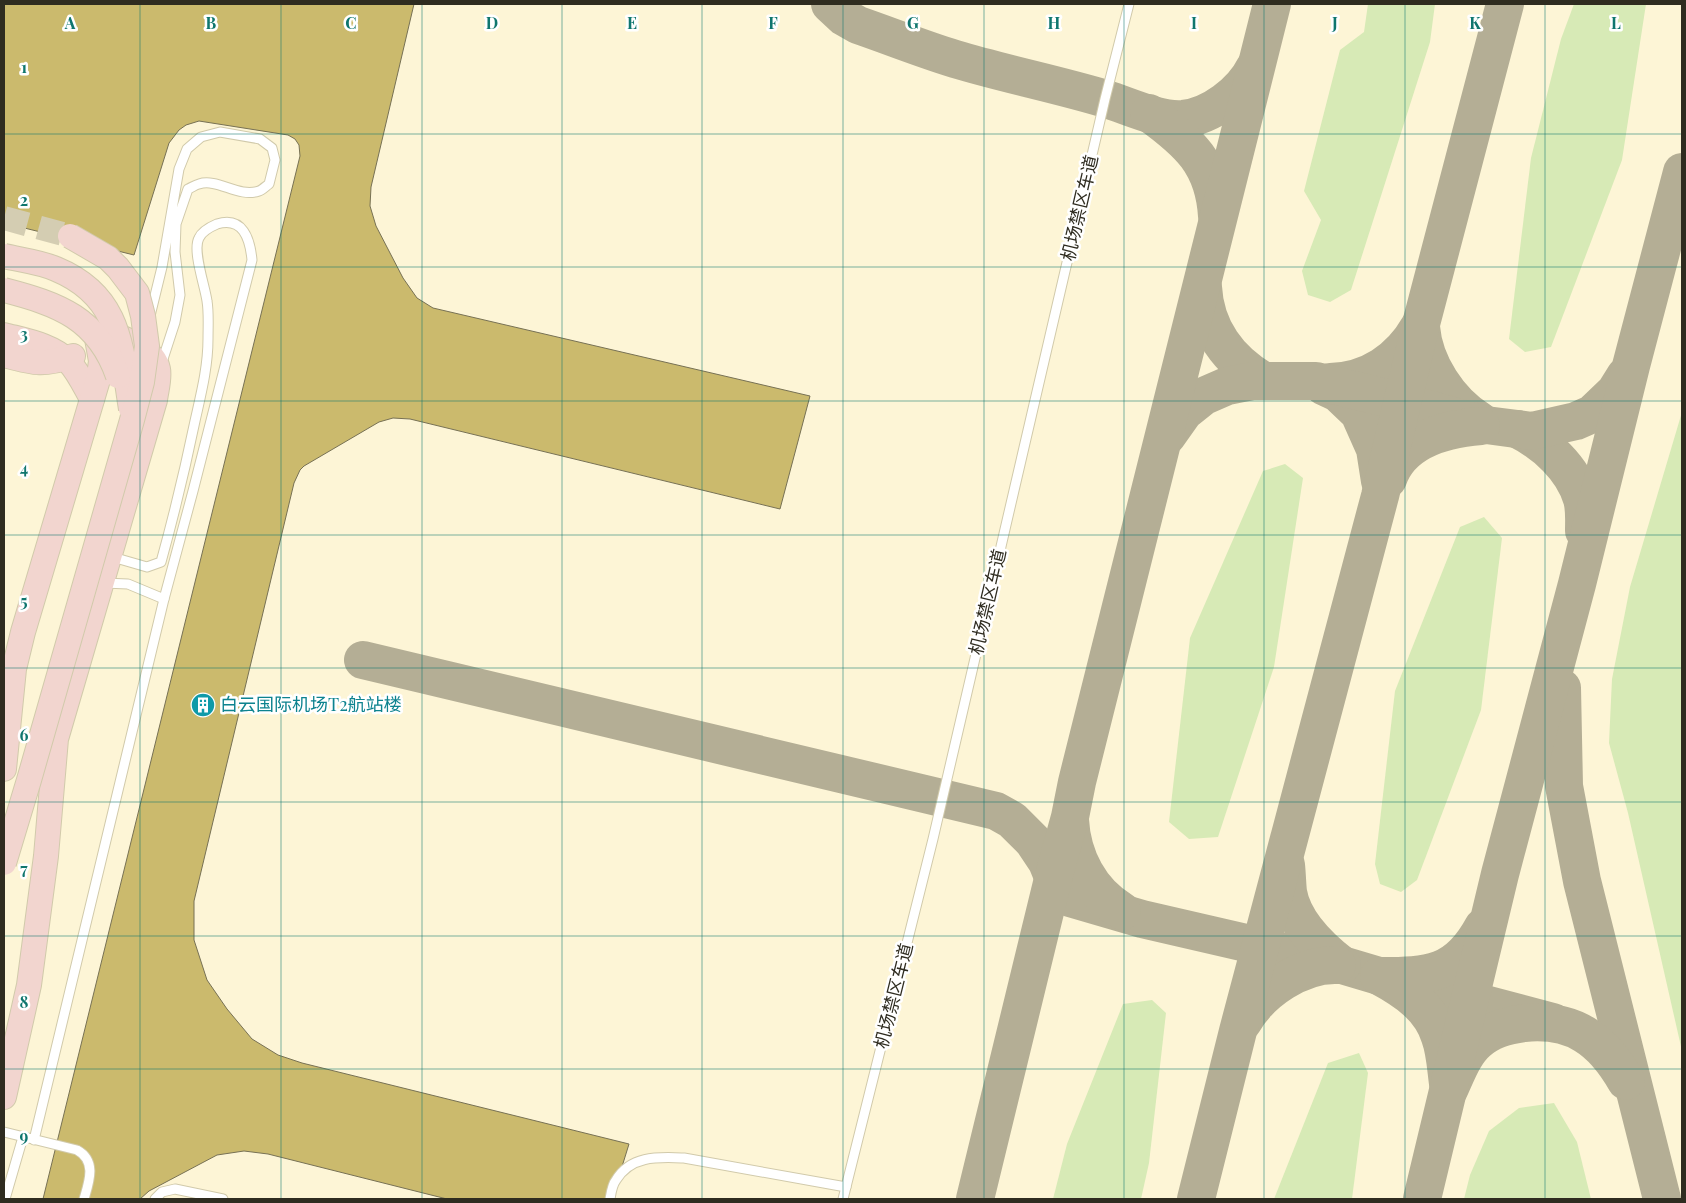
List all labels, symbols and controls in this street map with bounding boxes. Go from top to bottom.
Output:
text: A [64,12,76,33]
text: B [206,12,217,33]
text: C [345,12,357,33]
text: D [486,12,498,33]
text: E [627,12,637,33]
text: F [768,12,778,33]
text: G [907,12,919,33]
text: H [1048,12,1061,33]
text: I [1191,12,1197,33]
text: J [1331,12,1338,33]
text: K [1469,12,1481,33]
text: L [1611,12,1621,33]
text: 1 [21,56,27,77]
street label: 机场禁区车道 [1055,152,1103,263]
text: 2 [20,189,28,210]
text: 3 [20,323,28,344]
text: 4 [20,457,28,478]
street label: 机场禁区车道 [963,546,1011,657]
text: 5 [20,590,28,611]
building icon: 白云国际机场T2航站楼 [190,692,216,718]
place label: 白云国际机场T2航站楼 [220,692,402,716]
text: 6 [20,724,29,745]
text: 7 [20,858,28,879]
street label: 机场禁区车道 [868,940,918,1051]
text: 8 [20,991,29,1012]
text: 9 [20,1125,29,1146]

